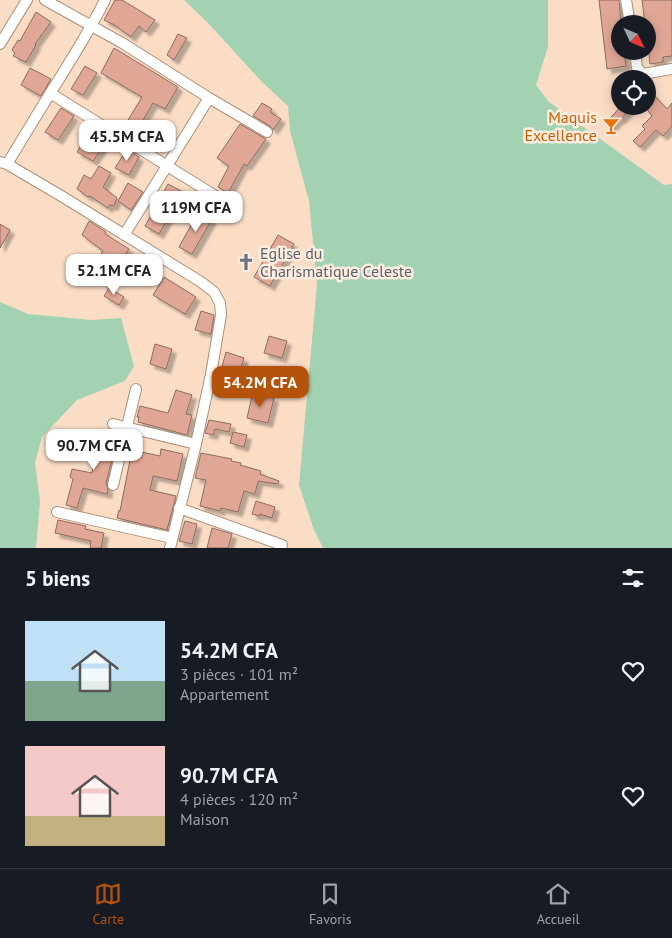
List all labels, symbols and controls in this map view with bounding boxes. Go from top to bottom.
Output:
north arrow [611,15,656,60]
map controls [611,15,656,115]
button: locate [611,70,656,115]
place label: Maquis Excellence [524,107,597,145]
bar icon: Maquis Excellence [601,116,621,136]
pin: 45.5M CFA [70,120,184,162]
text: 45.5M CFA [90,126,164,146]
pin: 119M CFA [144,190,248,233]
text: 119M CFA [161,197,231,217]
place label: Eglise du Charismatique Celeste [260,243,412,281]
church icon: Eglise du Charismatique Celeste [236,252,256,272]
pin: 52.1M CFA [57,254,171,296]
text: 52.1M CFA [77,260,151,280]
pin: 54.2M CFA [203,366,317,408]
text: 54.2M CFA [223,372,297,392]
pin: 90.7M CFA [37,428,151,471]
text: 90.7M CFA [57,435,131,455]
icon: filters [619,564,647,592]
text: 5 biens [25,565,90,592]
text: 54.2M CFA [180,637,278,664]
icon: home [65,641,125,701]
icon: heart [619,657,647,685]
text: 3 pièces · 101 m² [180,664,298,684]
text: Appartement [180,684,269,704]
text: 90.7M CFA [180,762,278,789]
icon: home [65,766,125,826]
icon: heart [619,782,647,810]
text: 4 pièces · 120 m² [180,789,298,809]
text: Maison [180,809,229,829]
tab: Carte [92,880,124,928]
tab: Favoris [309,880,352,928]
tab: Accueil [537,880,580,928]

